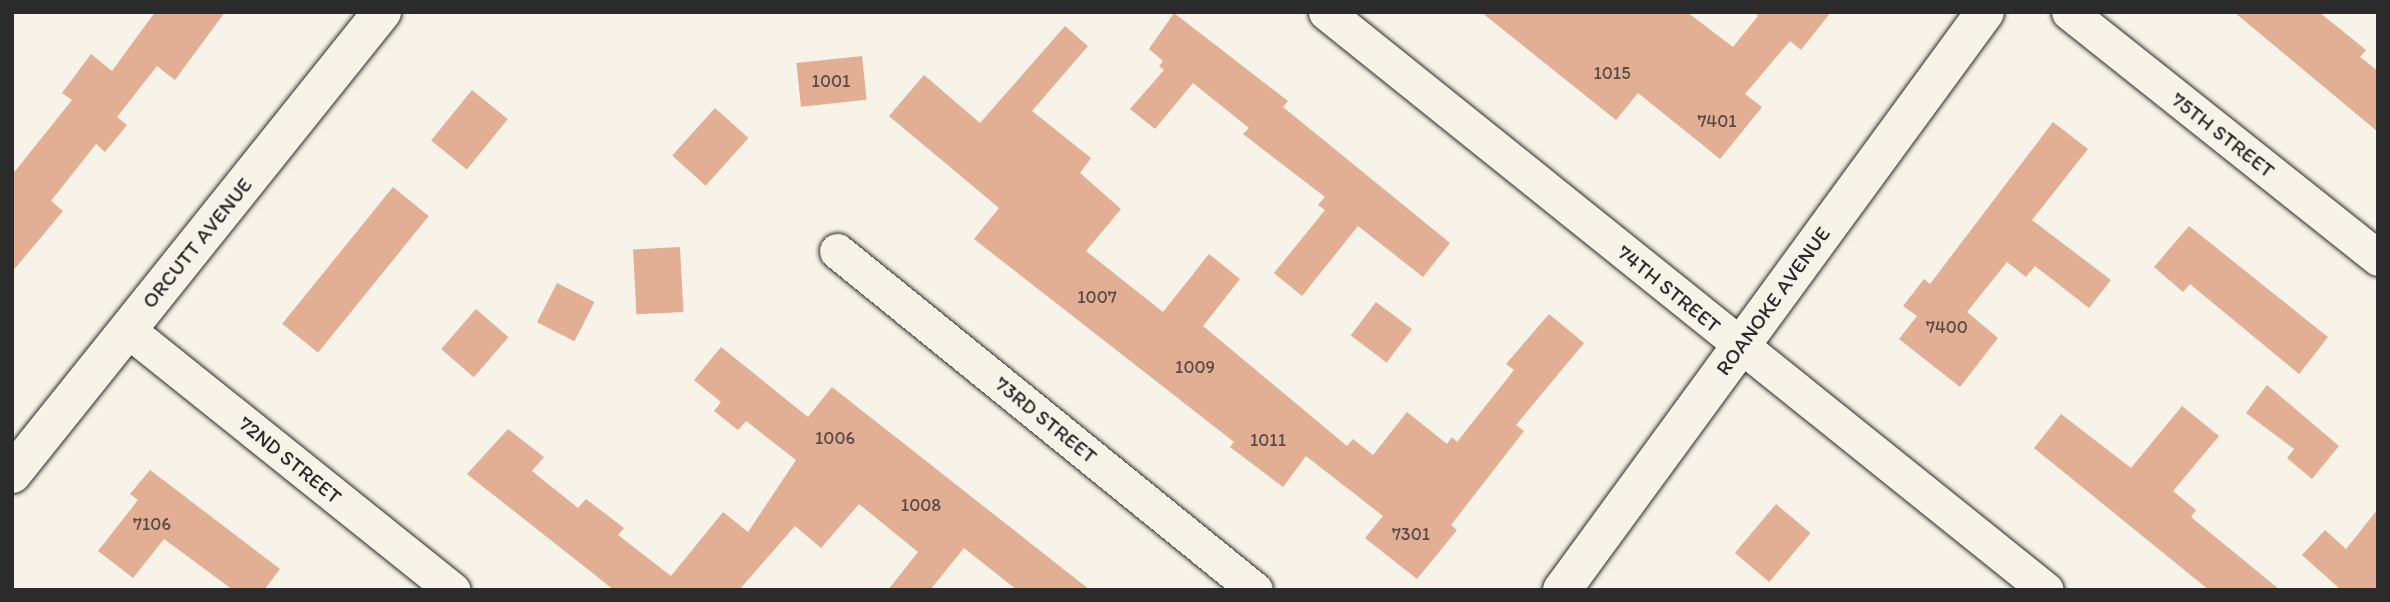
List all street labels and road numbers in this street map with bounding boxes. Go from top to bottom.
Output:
street label: 75TH STREET [2166,87,2280,183]
street label: ORCUTT AVENUE [137,173,257,313]
street label: ROANOKE AVENUE [1711,222,1835,380]
street label: 74TH STREET [1612,240,1726,338]
street label: 73RD STREET [990,371,1102,469]
street label: 72ND STREET [233,411,347,509]

